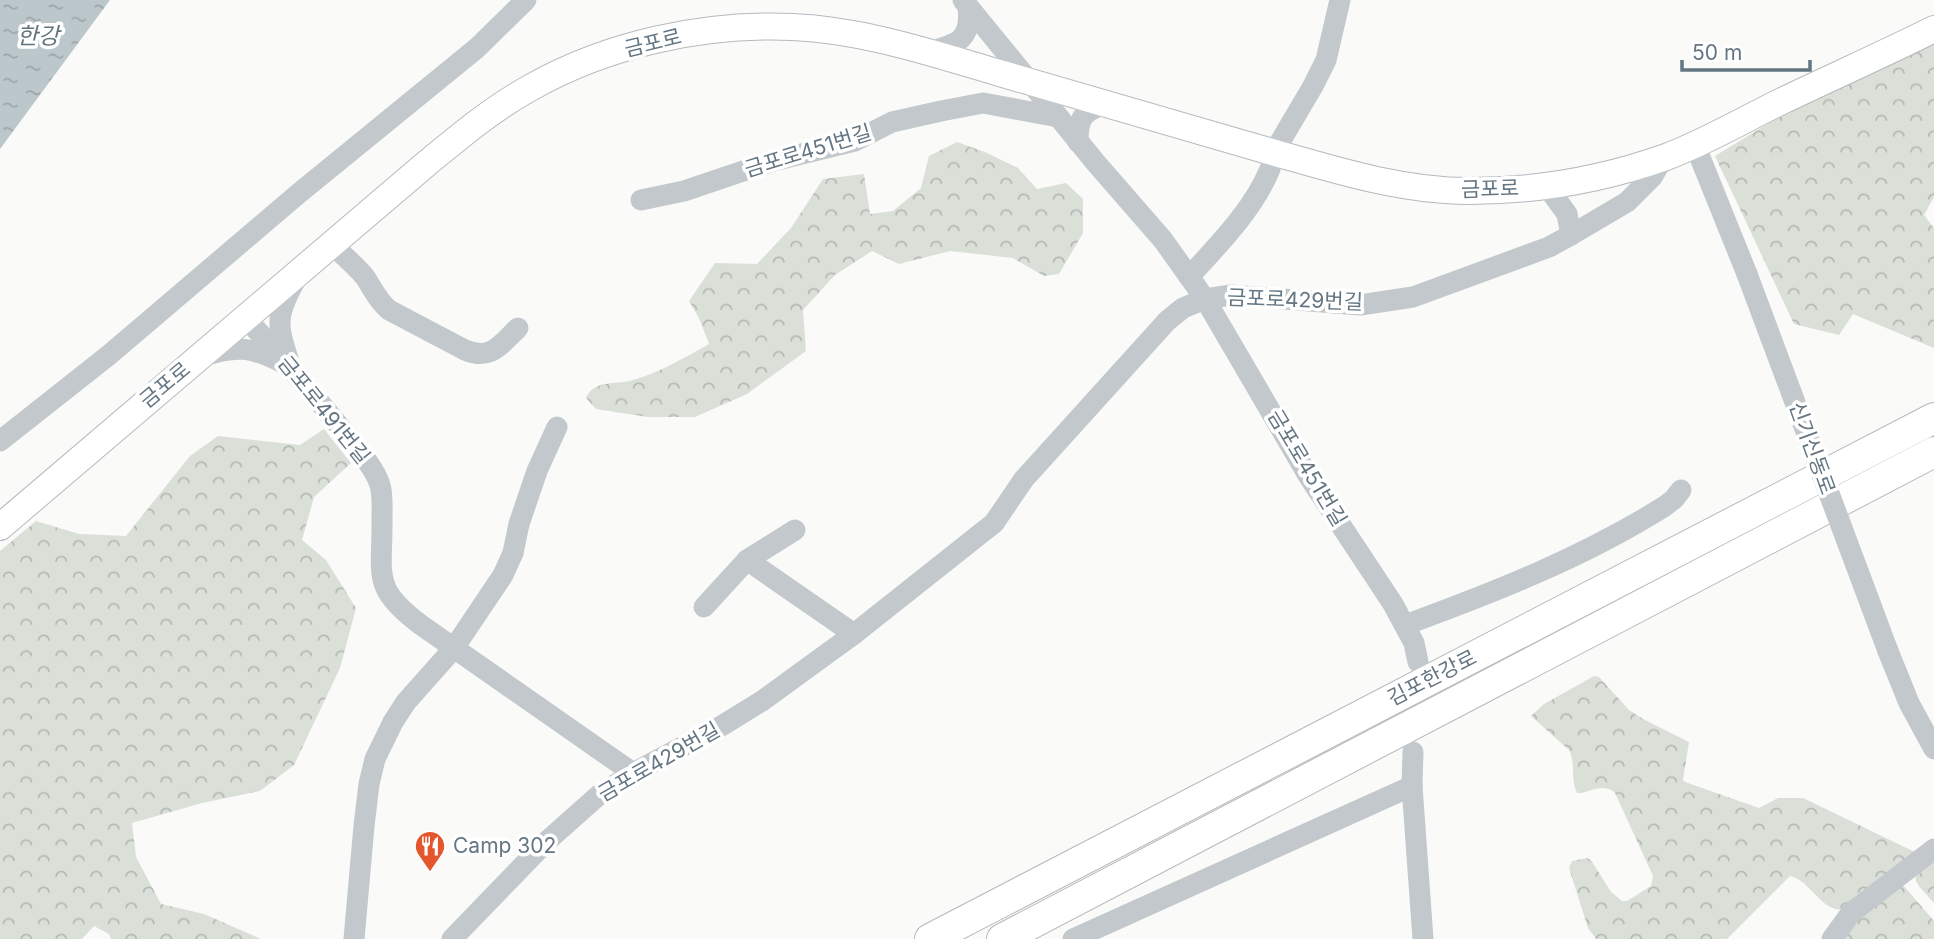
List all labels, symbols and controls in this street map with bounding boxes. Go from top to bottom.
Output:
water label: 한강 [17,22,62,50]
street label: 금포로 [622,23,684,62]
scale bar [1682,28,1810,72]
text: 50 m [1692,40,1742,65]
street label: 금포로451번길 [741,119,874,182]
street label: 금포로 [1461,175,1519,202]
street label: 금포로429번길 [1227,285,1363,314]
street label: 금포로491번길 [273,351,376,469]
street label: 금포로 [134,356,195,413]
street label: 신기신동로 [1784,398,1841,497]
street label: 금포로451번길 [1263,405,1352,531]
street label: 김포한강로 [1383,644,1480,711]
street label: 금포로429번길 [594,717,724,806]
restaurant icon: Camp 302 [413,829,447,873]
place label: Camp 302 [453,833,556,858]

